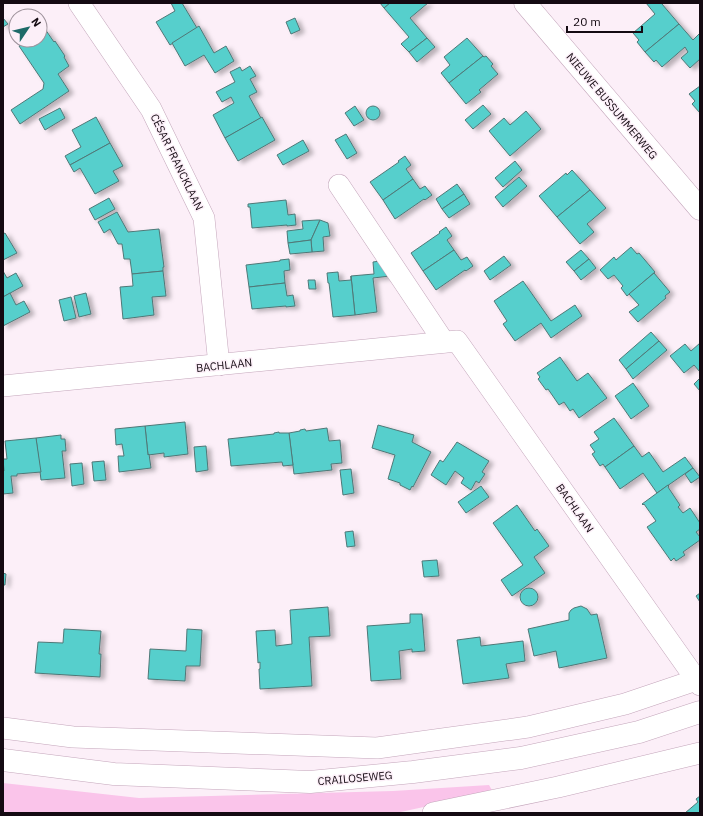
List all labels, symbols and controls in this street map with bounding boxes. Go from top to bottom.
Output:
north arrow [8,8,48,48]
scale bar [567,8,642,34]
text: 20 m [573,14,601,29]
text: N [28,15,44,30]
street label: NIEUWE BUSSUMMERWEG [563,50,661,162]
street label: CÉSAR FRANCKLAAN [147,111,207,213]
street label: BACHLAAN [195,355,253,375]
street label: BACHLAAN [553,481,597,535]
street label: CRAILOSEWEG [317,768,393,788]

